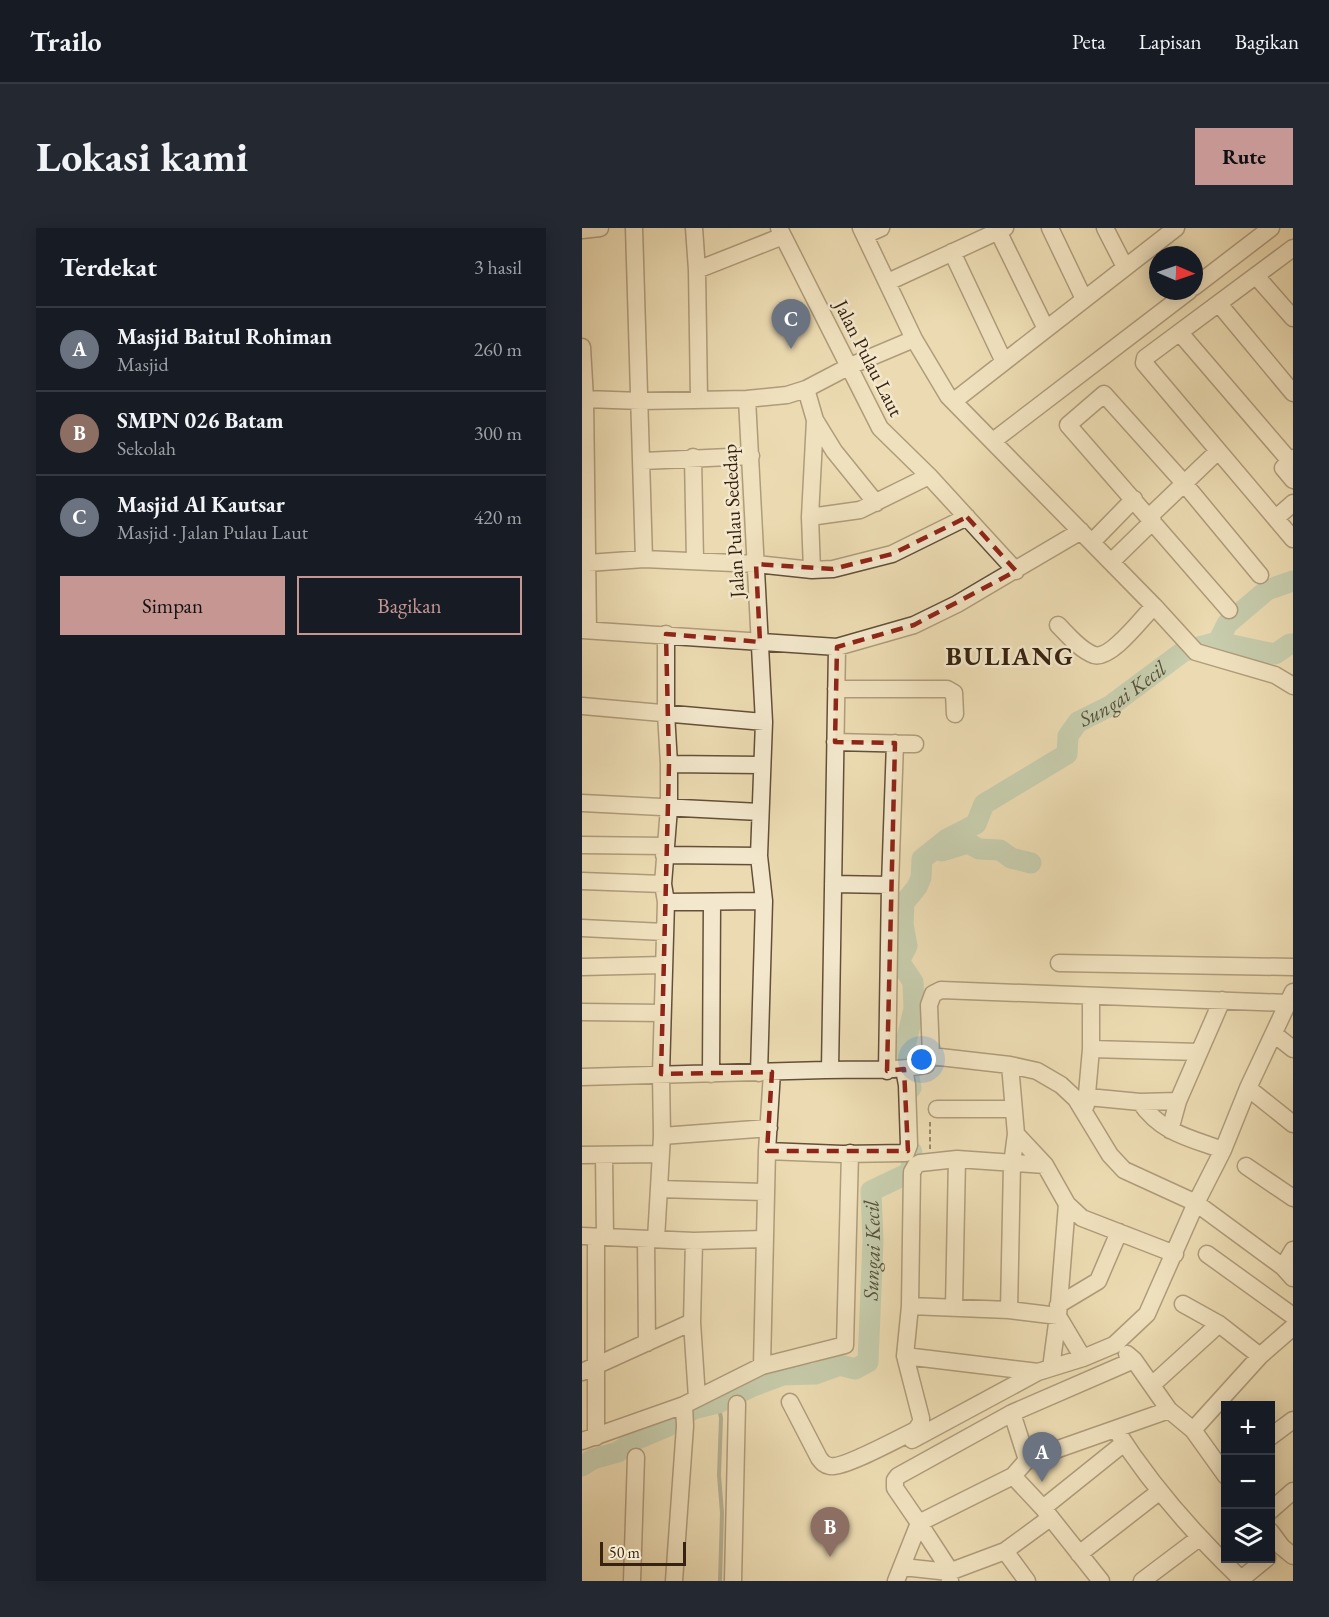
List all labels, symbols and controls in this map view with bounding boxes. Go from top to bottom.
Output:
text: Trailo [30,23,102,59]
text: Peta [1072,28,1106,55]
text: Lapisan [1139,28,1202,55]
text: Bagikan [1235,28,1299,55]
button: Rute [1195,128,1293,185]
text: Lokasi kami [36,129,248,184]
north arrow [1149,246,1203,300]
text: Terdekat [60,250,157,284]
text: 3 hasil [474,254,522,280]
street label: Jalan Pulau Laut [828,294,910,421]
pin: C [772,300,810,349]
text: Masjid Baitul Rohiman [117,322,332,351]
text: A [72,336,87,362]
text: 260 m [474,336,522,362]
text: Masjid [117,351,169,377]
text: SMPN 026 Batam [117,406,284,435]
text: B [73,420,86,446]
text: 300 m [474,420,522,446]
text: Sekolah [117,435,176,461]
street label: Jalan Pulau Sededap [716,443,750,601]
text: Masjid Al Kautsar [117,490,285,519]
text: C [72,504,87,530]
text: 420 m [474,504,522,530]
text: Masjid · Jalan Pulau Laut [117,519,308,545]
button: Simpan [60,576,285,635]
button: Bagikan [297,576,522,635]
district label: BULIANG [946,639,1074,673]
water label: Sungai Kecil [1073,654,1172,733]
your location [907,1045,936,1074]
water label: Sungai Kecil [857,1199,886,1302]
map controls [1221,1401,1275,1563]
button: + [1221,1401,1275,1455]
pin: A [1022,1432,1062,1482]
button: − [1221,1455,1275,1509]
pin: B [810,1508,850,1557]
button: layers [1221,1509,1275,1563]
scale bar [600,1539,686,1566]
text: 50 m [609,1542,640,1563]

